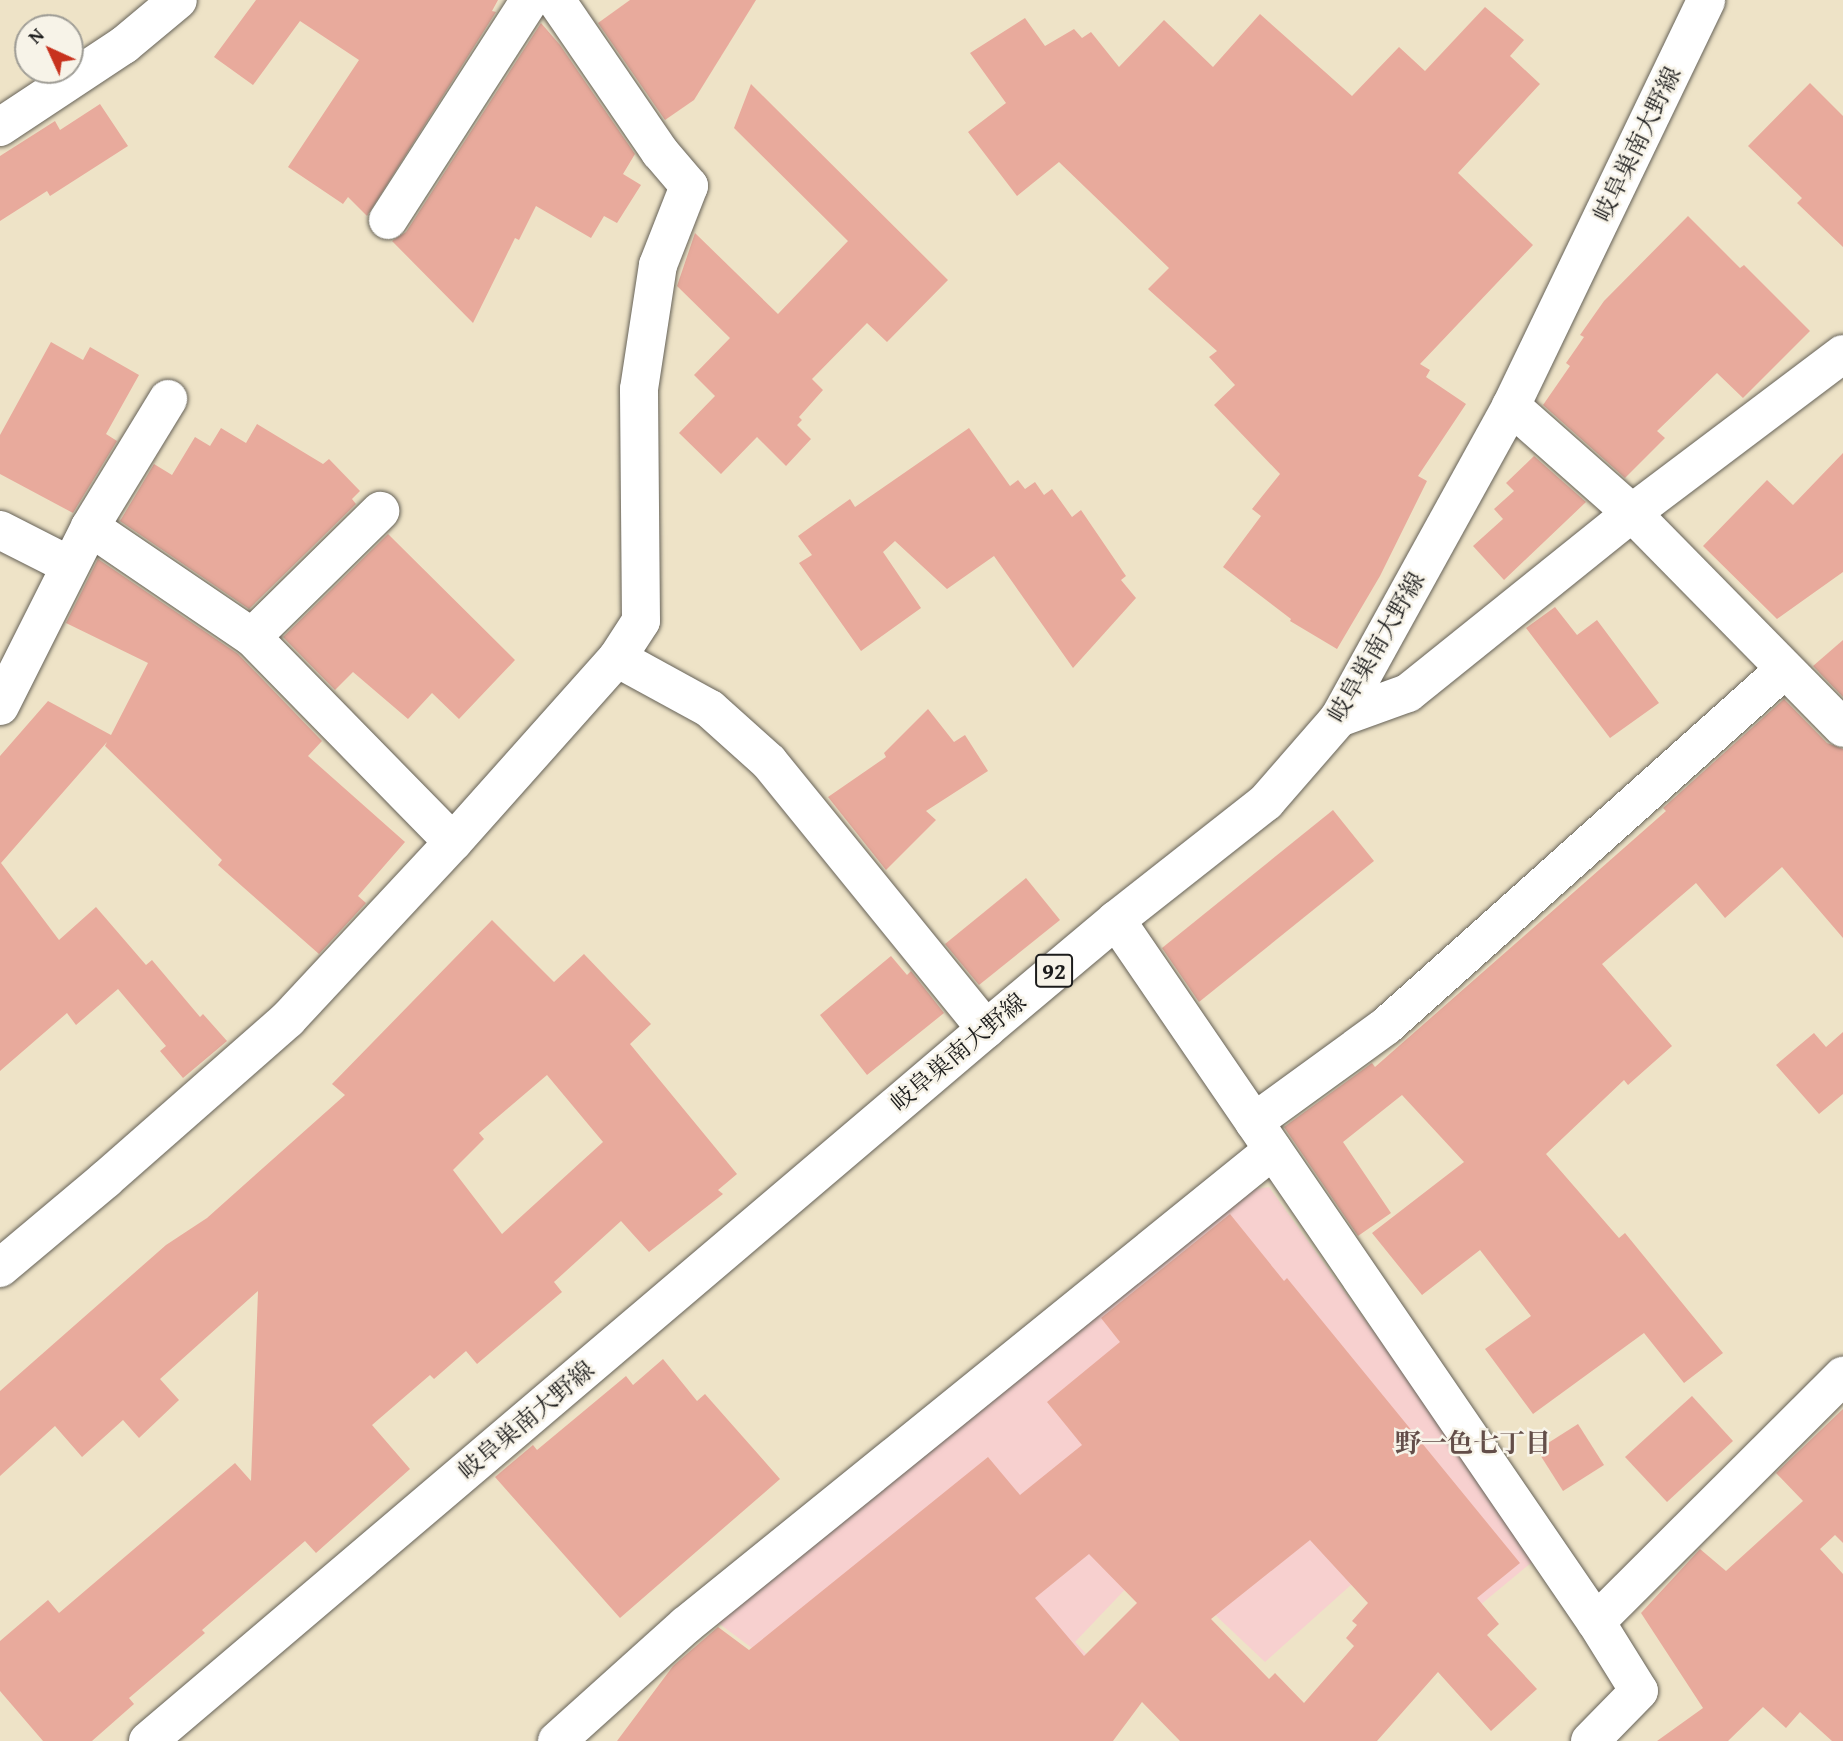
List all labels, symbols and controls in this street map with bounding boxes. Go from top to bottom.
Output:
north arrow [14,14,84,84]
text: N [21,21,50,50]
street label: 岐阜巣南大野線 [1587,62,1687,226]
street label: 岐阜巣南大野線 [1322,567,1430,727]
road number: 92 [1035,952,1073,990]
street label: 岐阜巣南大野線 [884,987,1032,1117]
street label: 岐阜巣南大野線 [452,1355,600,1485]
district label: 野一色七丁目 [1395,1427,1551,1459]

